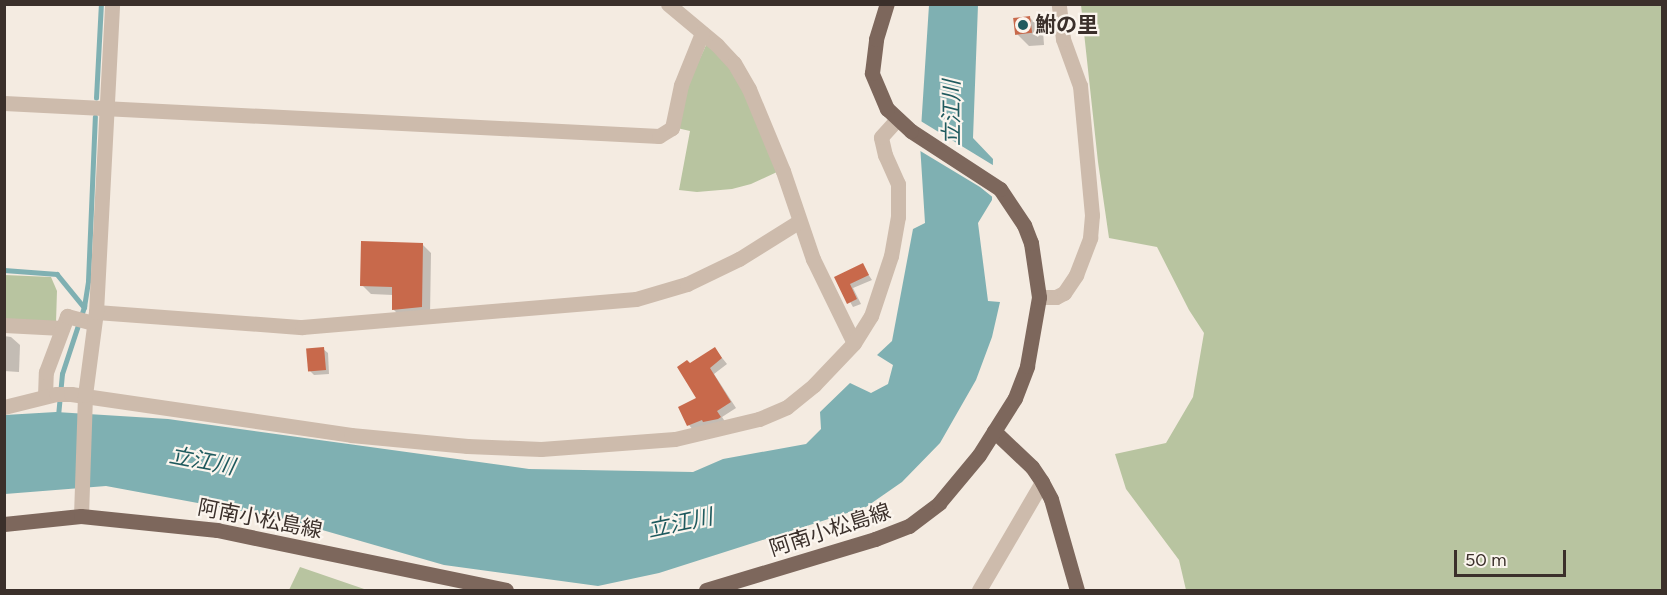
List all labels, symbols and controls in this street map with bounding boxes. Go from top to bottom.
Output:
place label: 鮒の里 [1035,12,1098,38]
marker: 鮒の里 [1016,18,1030,32]
water label: 立江川 [939,80,965,146]
water label: 立江川 [167,442,237,480]
street label: 阿南小松島線 [196,495,324,543]
street label: 阿南小松島線 [766,499,894,561]
water label: 立江川 [645,503,715,543]
scale bar [1457,538,1570,576]
text: 50 m [1465,549,1507,571]

